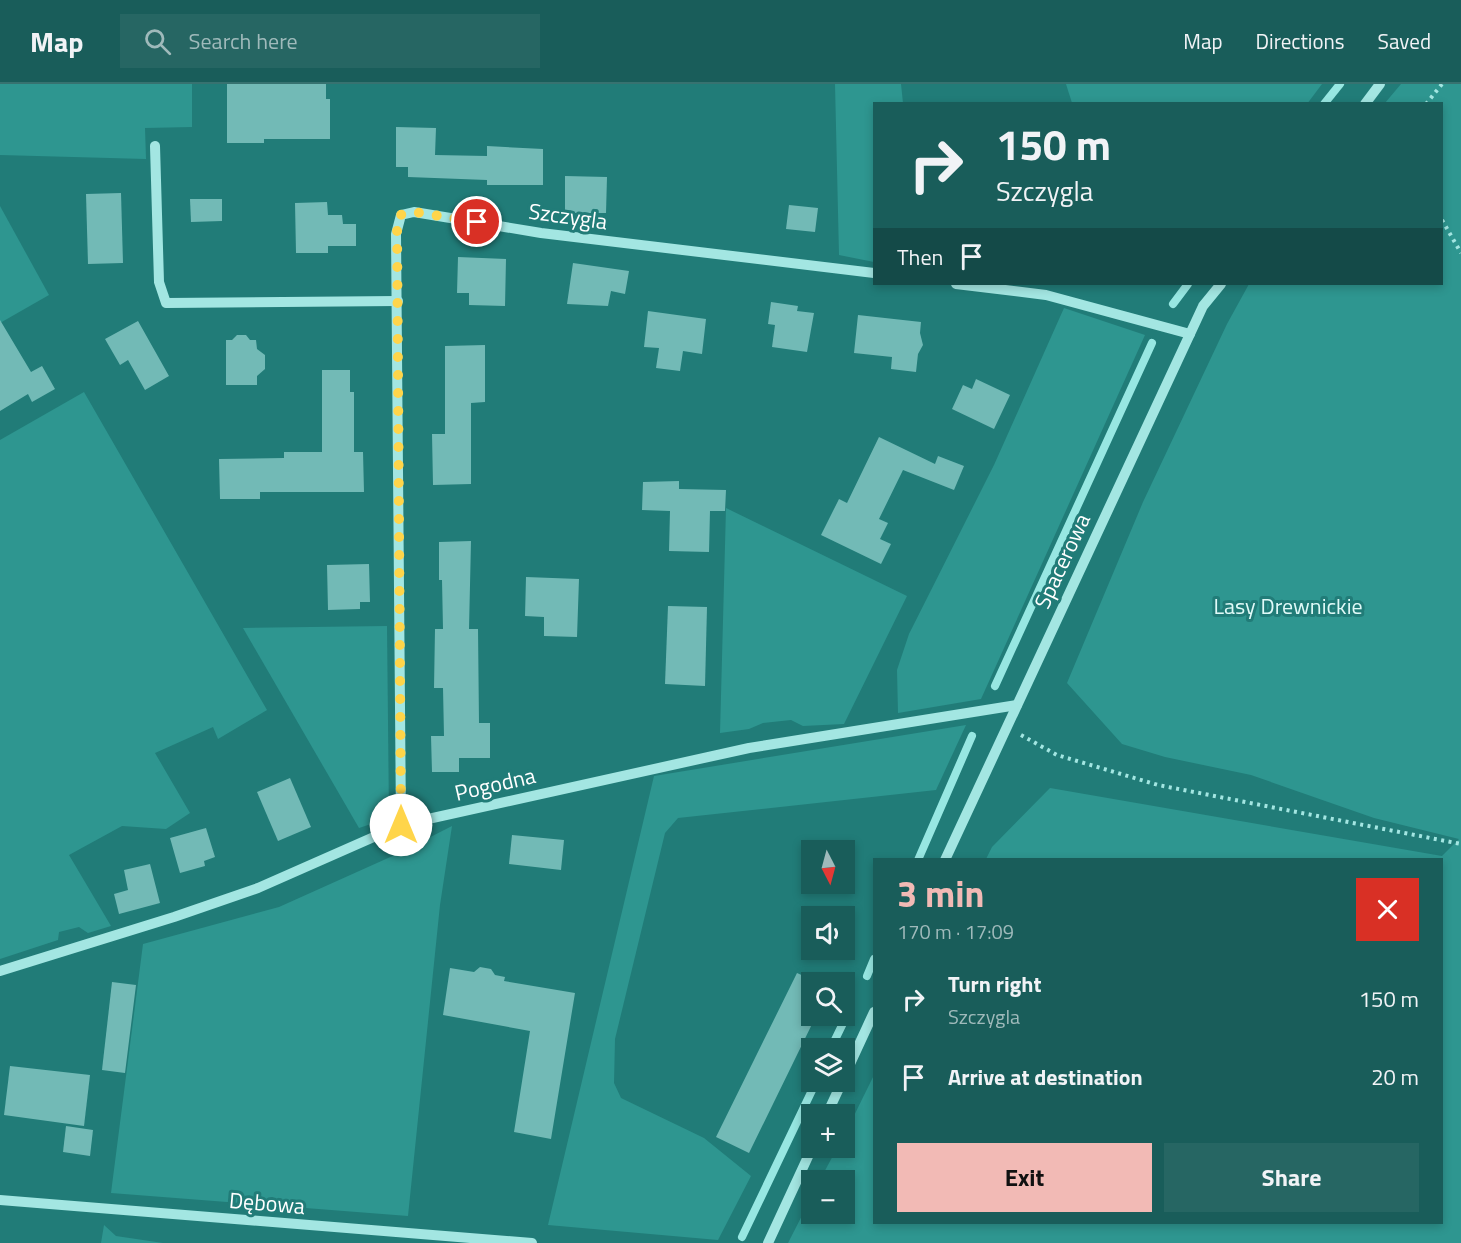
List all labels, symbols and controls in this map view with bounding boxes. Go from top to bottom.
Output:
search box [120,14,540,68]
text: Map [30,20,84,63]
text: Search here [189,24,298,58]
icon: search [141,25,174,58]
text: Map [1183,25,1223,57]
text: Directions [1256,25,1345,57]
text: Saved [1378,25,1431,57]
text: 150 m [996,112,1111,176]
icon: right [897,126,975,204]
text: Szczygla [996,170,1093,211]
street label: Szczygla [526,194,610,238]
pin [451,196,502,247]
icon: arrive [460,205,493,238]
text: Then [897,240,943,274]
icon: arrive [955,240,988,273]
street label: Spacerowa [1025,508,1099,614]
park label: Lasy Drewnickie [1213,589,1363,623]
street label: Pogodna [451,758,539,810]
position arrow [369,793,433,857]
north arrow [801,840,855,894]
map controls [801,840,855,1224]
text: 3 min [897,866,984,921]
button: close [1356,878,1419,941]
button: sound [801,906,855,960]
text: 170 m · 17:09 [897,916,1014,947]
text: Turn right [948,967,1042,1001]
button: search [801,972,855,1026]
text: 150 m [1359,982,1419,1016]
icon: right [897,983,930,1016]
text: Szczygla [948,1001,1020,1032]
button: layers [801,1038,855,1092]
text: Arrive at destination [948,1060,1143,1094]
text: 20 m [1371,1060,1419,1094]
icon: arrive [897,1061,930,1094]
button: + [801,1104,855,1158]
button: Exit [897,1143,1152,1212]
button: Share [1164,1143,1419,1212]
button: − [801,1170,855,1224]
street label: Dębowa [228,1183,306,1223]

